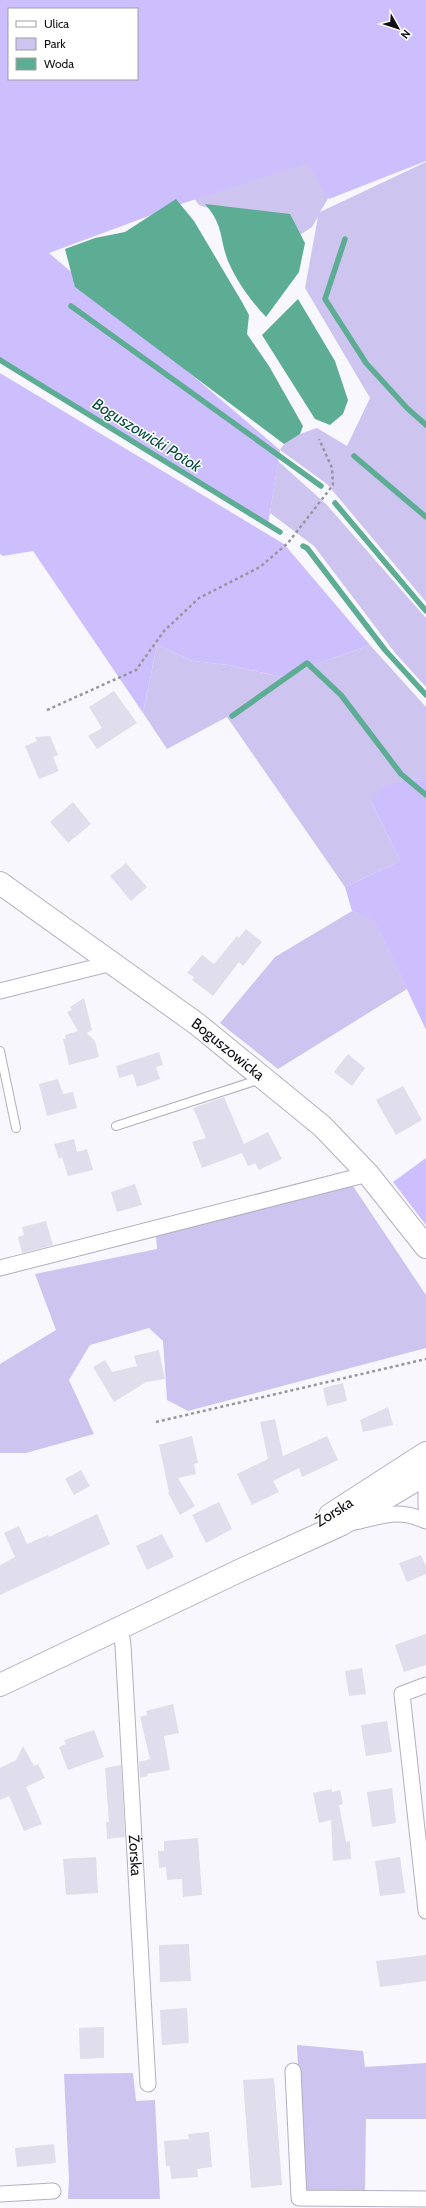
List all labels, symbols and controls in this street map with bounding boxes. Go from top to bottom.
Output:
legend [8,8,138,80]
north arrow [378,8,418,48]
text: Ulica [44,16,69,31]
text: N [398,27,414,42]
text: Park [44,36,66,51]
text: Woda [44,56,74,71]
water label: Boguszowicki Potok [89,394,206,477]
street label: Boguszowicka [188,1014,268,1085]
street label: Żorska [311,1492,357,1531]
street label: Żorska [125,1834,145,1877]

